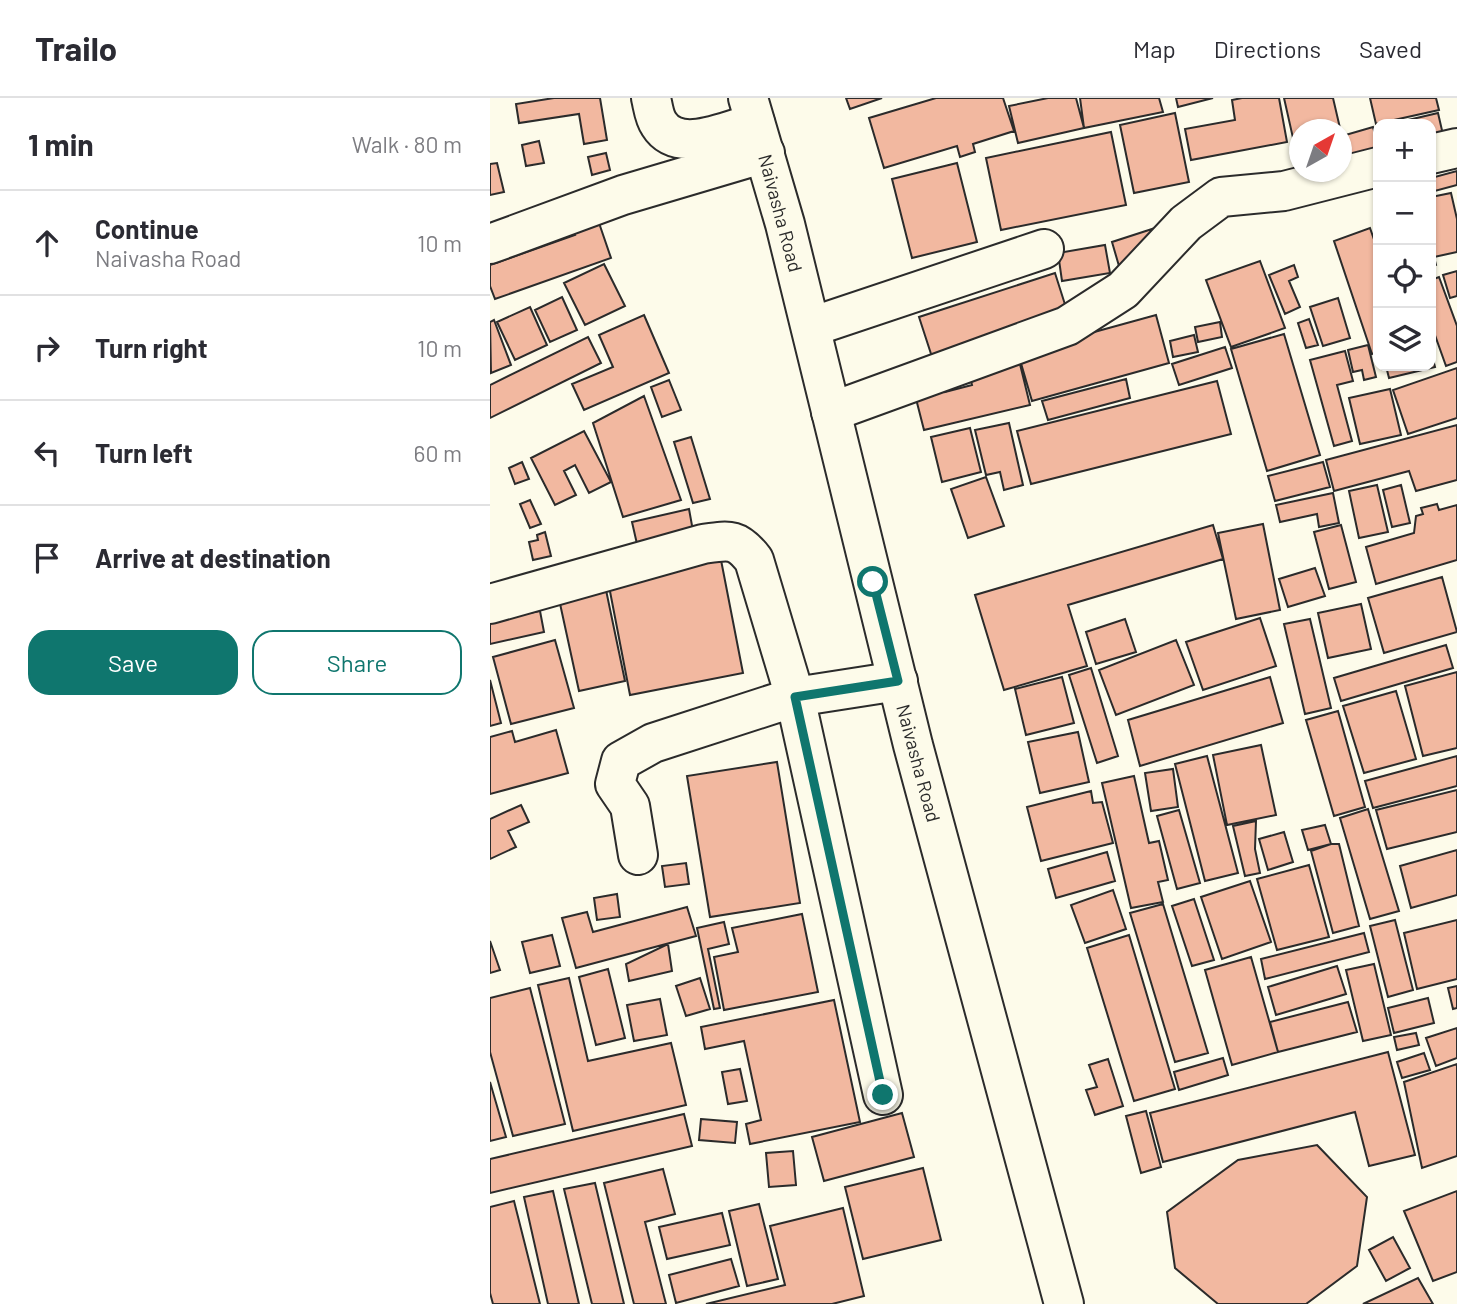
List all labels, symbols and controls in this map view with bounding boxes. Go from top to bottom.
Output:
text: Trailo [35,28,117,68]
text: Map [1133,34,1176,63]
text: Directions [1214,34,1321,63]
text: Saved [1359,34,1422,63]
north arrow [1289,119,1352,182]
map controls [1373,119,1436,371]
button: + [1373,119,1436,182]
text: 1 min [28,126,94,162]
text: Walk · 80 m [352,130,462,158]
street label: Naivasha Road [754,152,808,274]
button: − [1373,182,1436,245]
text: Continue [95,213,199,244]
icon: ahead [28,224,66,262]
text: 10 m [417,229,462,257]
text: Naivasha Road [95,244,241,272]
button: locate [1373,245,1436,308]
button: layers [1373,308,1436,371]
icon: right [28,329,66,367]
text: Turn right [95,332,208,363]
text: 10 m [417,334,462,362]
icon: left [28,434,66,472]
text: Turn left [95,437,193,468]
text: 60 m [414,439,462,467]
icon: arrive [28,539,66,577]
text: Arrive at destination [95,542,331,573]
route start [857,566,888,597]
button: Save [28,630,238,695]
button: Share [252,630,462,695]
street label: Naivasha Road [892,702,946,824]
route end [867,1079,898,1110]

